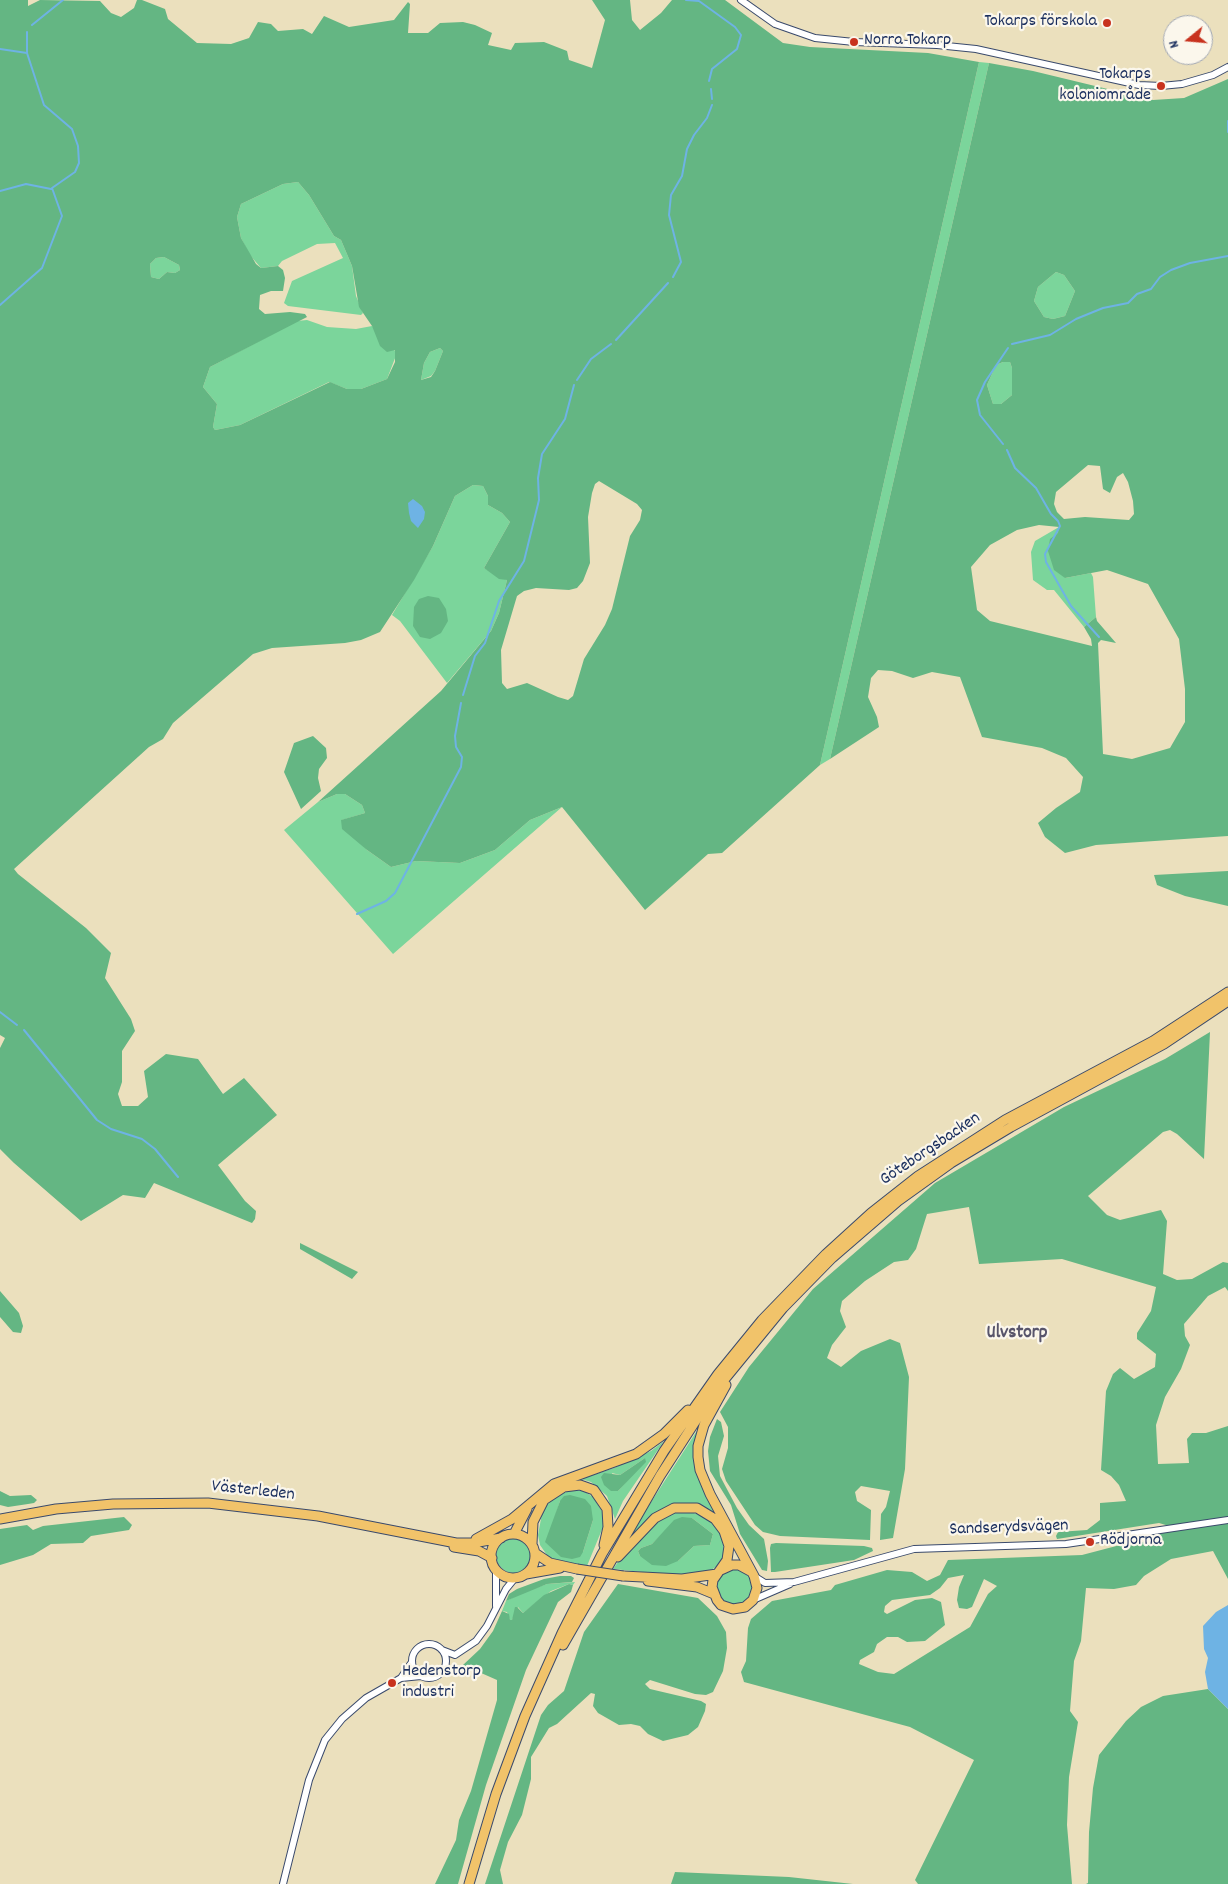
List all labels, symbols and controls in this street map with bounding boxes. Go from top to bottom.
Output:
place label: Tokarps förskola [984,12,1097,34]
north arrow [1163,15,1213,65]
marker: Tokarps förskola [1101,17,1113,29]
place label: Norra Tokarp [864,31,951,53]
marker: Norra Tokarp [848,36,860,48]
text: N [1164,38,1185,50]
place label: Tokarps koloniområde [1059,65,1151,108]
marker: Tokarps koloniområde [1155,80,1167,92]
street label: Göteborgsbacken [877,1108,985,1192]
district label: Ulvstorp [987,1323,1047,1345]
street label: Västerleden [210,1477,296,1507]
street label: Sandserydsvägen [949,1516,1069,1542]
place label: Rödjorna [1100,1531,1161,1553]
marker: Rödjorna [1084,1536,1096,1548]
place label: Hedenstorp industri [402,1662,481,1705]
marker: Hedenstorp industri [386,1677,398,1689]

